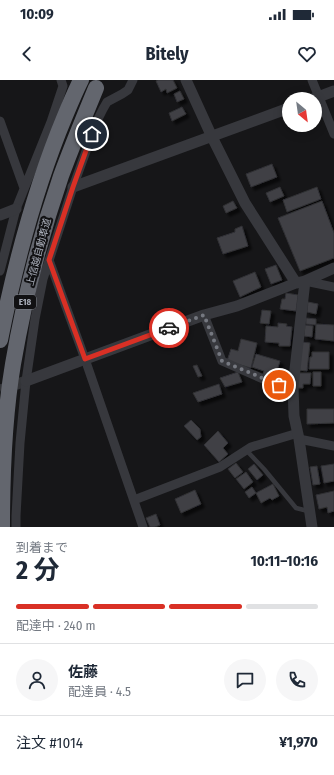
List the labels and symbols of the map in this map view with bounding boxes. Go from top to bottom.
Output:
north arrow [282,92,322,132]
pin [75,117,109,151]
street label: 上信越自動車道 [24,217,54,287]
road number: E18 [14,295,36,309]
courier [149,308,189,348]
pin [262,368,296,402]

